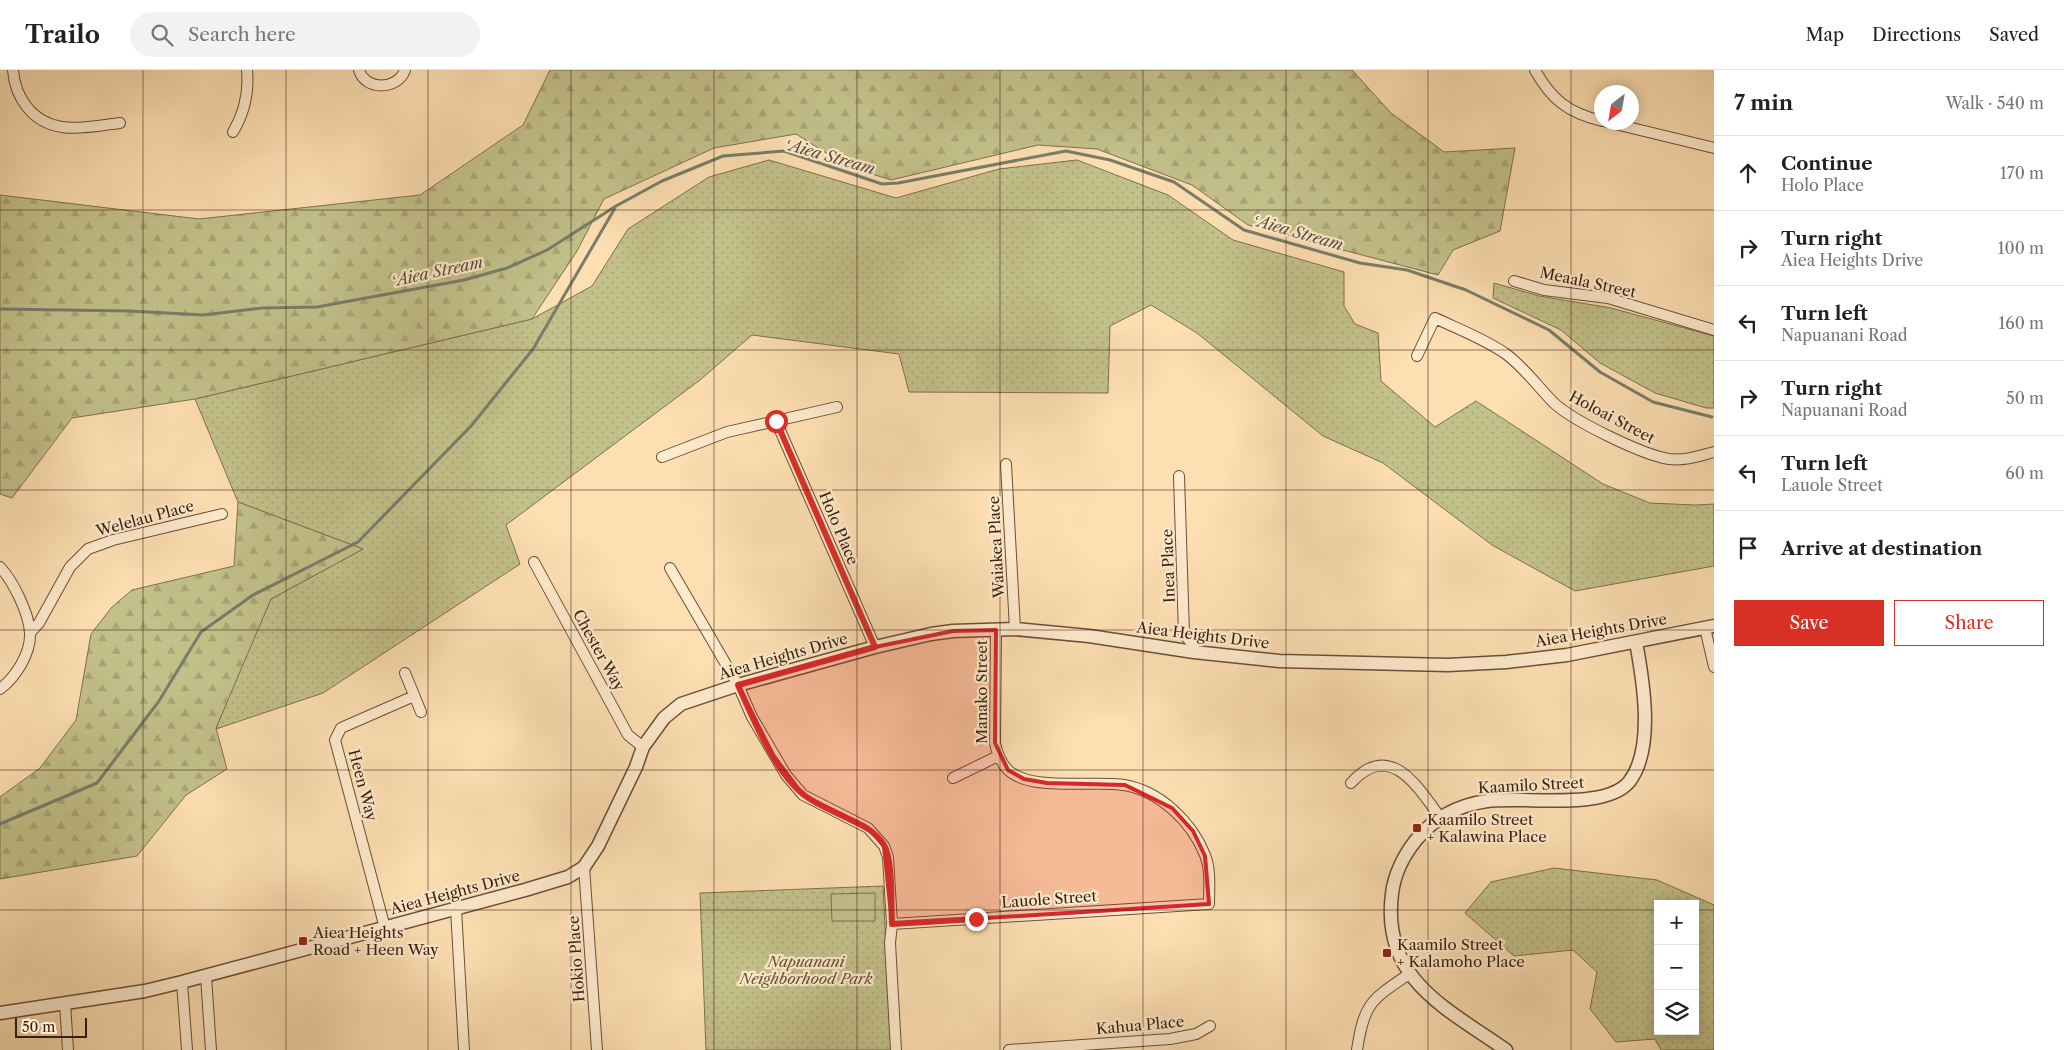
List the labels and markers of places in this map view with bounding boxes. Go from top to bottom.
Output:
place label: Kaamilo Street + Kalawina Place [1427,810,1547,846]
marker: Kaamilo Street + Kalawina Place [1411,822,1423,834]
place label: Aiea Heights Road + Heen Way [312,923,439,959]
marker: Aiea Heights Road + Heen Way [297,935,309,947]
place label: Kaamilo Street + Kalamoho Place [1397,935,1525,971]
marker: Kaamilo Street + Kalamoho Place [1381,947,1393,959]

